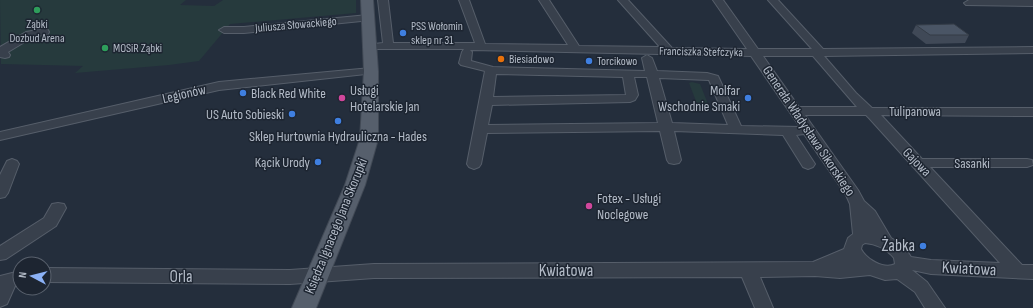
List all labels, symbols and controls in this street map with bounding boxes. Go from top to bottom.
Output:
marker: Ząbki Dozbud Arena [32,5,42,15]
street label: Juliusza Słowackiego [254,14,337,36]
place label: Ząbki Dozbud Arena [9,17,65,46]
place label: PSS Wołomin sklep nr 31 [411,19,463,48]
marker: PSS Wołomin sklep nr 31 [398,28,408,38]
place label: MOSiR Ząbki [113,41,162,56]
marker: MOSiR Ząbki [100,43,110,53]
street label: Franciszka Stefczyka [659,44,743,60]
place label: Biesiadowo [509,52,554,67]
marker: Biesiadowo [496,54,506,64]
place label: Torcikowo [597,54,637,69]
marker: Torcikowo [584,56,594,66]
street label: Generała Władysława Sikorskiego [759,63,859,200]
street label: Legionów [161,81,208,107]
place label: Usługi Hotelarskie Jan [350,82,420,115]
place label: Molfar Wschodnie Smaki [658,82,740,115]
place label: Black Red White [251,85,326,102]
marker: Black Red White [238,88,248,98]
marker: Usługi Hotelarskie Jan [337,93,347,103]
marker: Molfar Wschodnie Smaki [743,93,753,103]
street label: Tulipanowa [889,103,941,120]
place label: US Auto Sobieski [206,106,284,123]
marker: US Auto Sobieski [287,109,297,119]
marker: Sklep Hurtownia Hydrauliczna - Hades [333,116,343,126]
place label: Sklep Hurtownia Hydrauliczna - Hades [249,128,427,145]
street label: Gajowa [899,144,935,180]
place label: Kącik Urody [255,154,311,171]
street label: Sasanki [954,155,990,172]
street label: Księdza Ignacego Jana Skorupki [301,156,371,296]
marker: Kącik Urody [313,157,323,167]
place label: Fotex - Usługi Noclegowe [597,190,661,223]
marker: Fotex - Usługi Noclegowe [584,201,594,211]
place label: Żabka [882,236,915,256]
marker: Żabka [918,241,928,251]
north arrow [12,256,52,296]
street label: Kwiatowa [941,258,997,280]
street label: Kwiatowa [539,261,593,281]
street label: Orla [170,267,192,287]
text: N [16,271,29,279]

